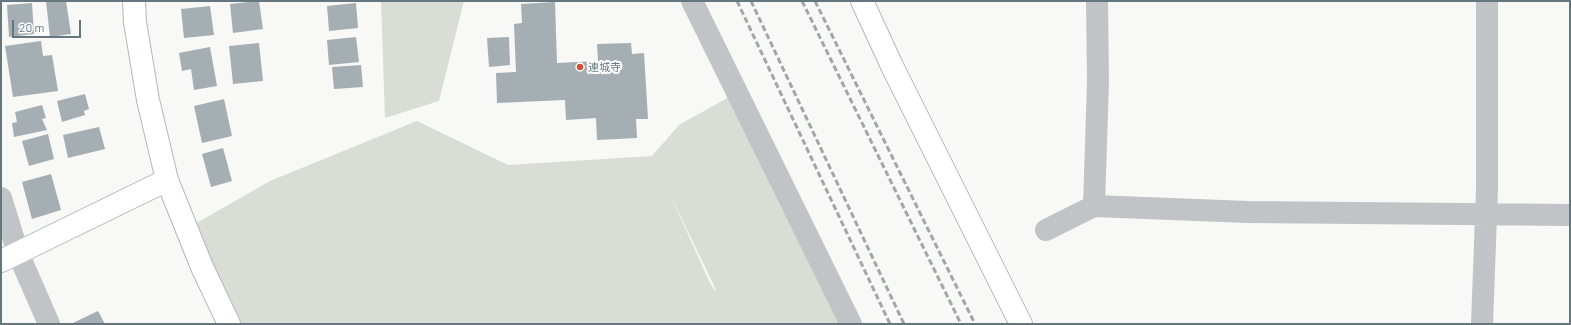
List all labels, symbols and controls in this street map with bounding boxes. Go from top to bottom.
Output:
scale bar [14,12,83,38]
text: 20 m [19,20,45,34]
place label: 連城寺 [588,60,621,74]
marker: 連城寺 [575,62,585,72]

